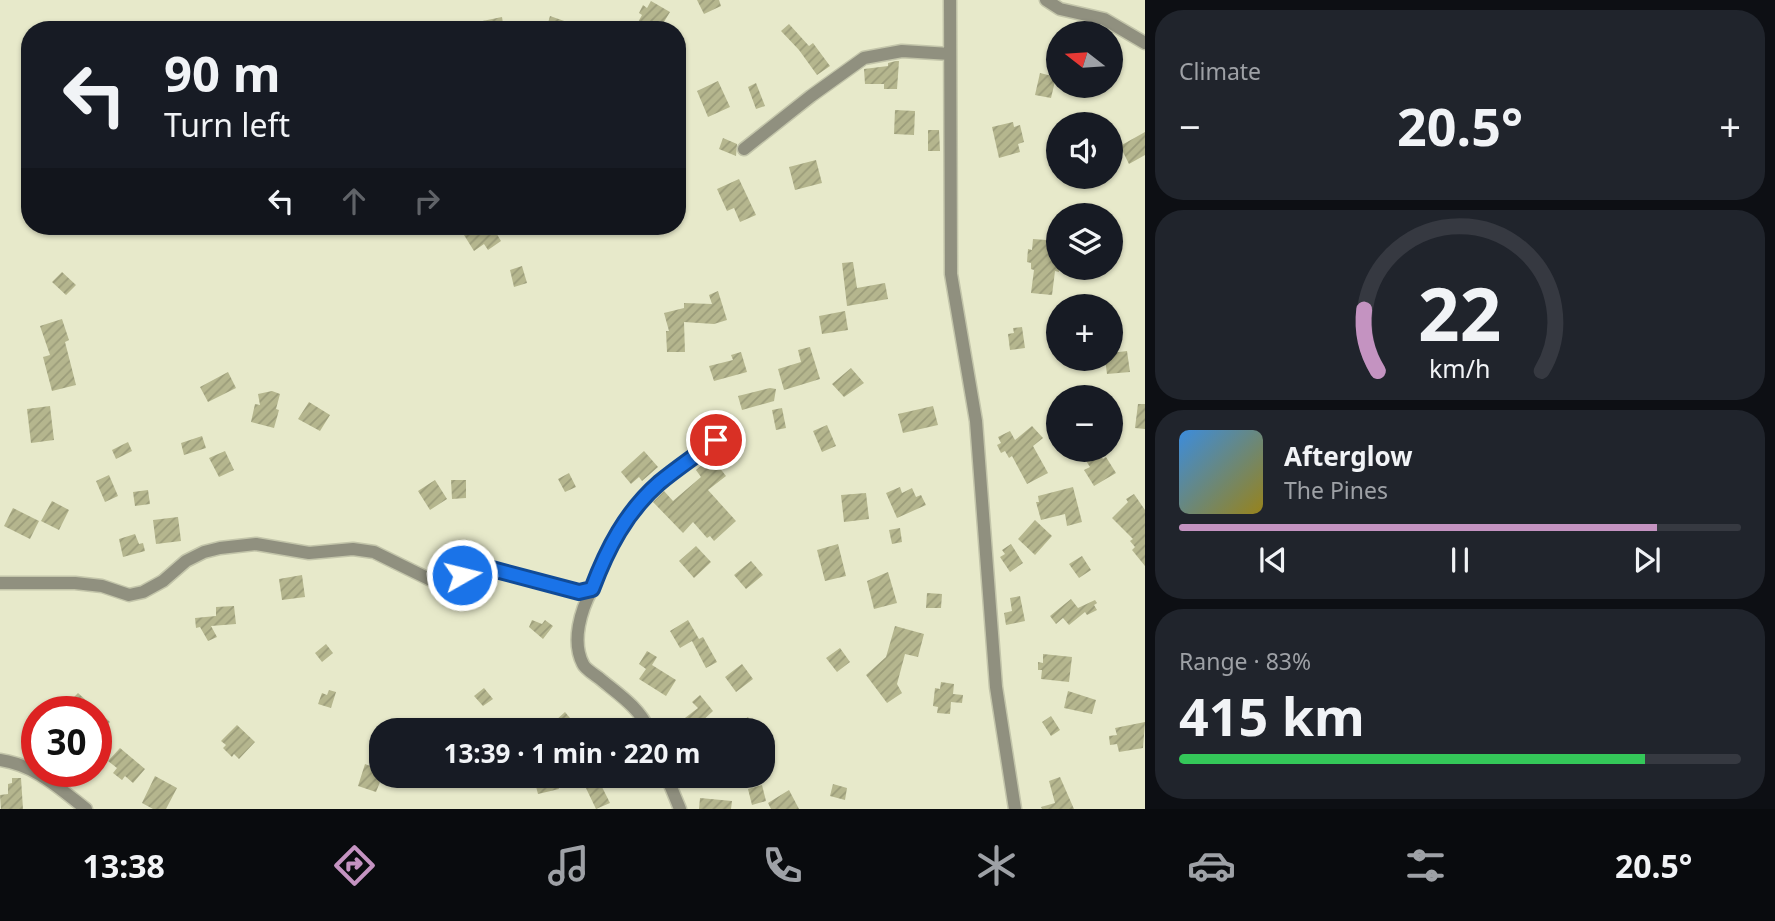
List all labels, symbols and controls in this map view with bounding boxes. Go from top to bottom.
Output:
north arrow [1046,21,1124,98]
map controls [1046,21,1123,462]
text: 90 m [164,40,281,106]
icon: left [49,49,140,140]
text: Climate [1179,55,1261,87]
text: 20.5° [1397,90,1523,161]
text: − [1179,100,1201,152]
text: + [1719,100,1741,152]
text: Turn left [164,103,290,146]
button: sound [1046,112,1123,189]
icon: left [262,182,300,220]
icon: ahead [335,182,373,220]
icon: right [408,182,446,220]
button: layers [1046,203,1123,280]
text: 22 [1418,263,1502,362]
button: + [1046,294,1123,371]
text: km/h [1429,350,1491,384]
button: − [1046,385,1123,462]
pin [686,410,746,470]
icon: arrive [697,421,735,459]
text: Afterglow [1284,438,1412,474]
text: The Pines [1284,474,1388,506]
position arrow [425,538,499,612]
icon: previous [1254,541,1292,579]
icon: pause [1441,541,1479,579]
icon: next [1628,541,1666,579]
text: Range · 83% [1179,645,1311,677]
text: 415 km [1179,680,1365,751]
speed limit sign: 30 [21,696,112,787]
text: 13:39 · 1 min · 220 m [444,735,700,771]
icon: directions [330,841,379,890]
icon: music [544,841,593,890]
icon: phone [758,841,807,890]
icon: climate [972,841,1021,890]
icon: car [1187,841,1236,890]
icon: filters [1401,841,1450,890]
text: 13:38 [83,844,165,887]
text: 20.5° [1615,844,1692,887]

